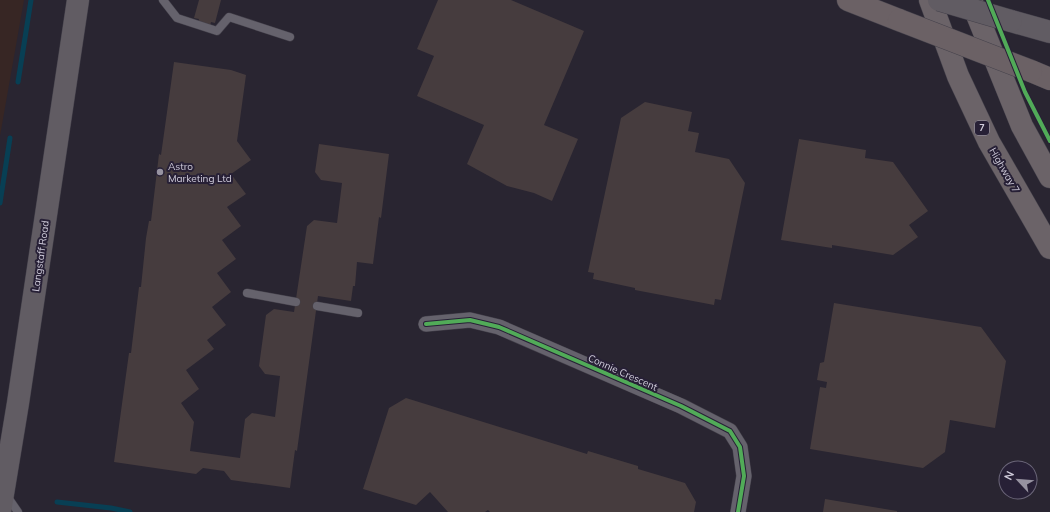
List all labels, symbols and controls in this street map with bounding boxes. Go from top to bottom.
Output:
road number: 7 [975,121,989,135]
street label: Highway 7 [986,145,1023,195]
place label: Astro Marketing Ltd [168,160,232,185]
marker: Astro Marketing Ltd [155,167,165,177]
street label: Langstaff Road [29,220,52,292]
street label: Connie Crescent [586,351,660,394]
north arrow [998,460,1038,500]
text: N [1001,469,1017,482]

